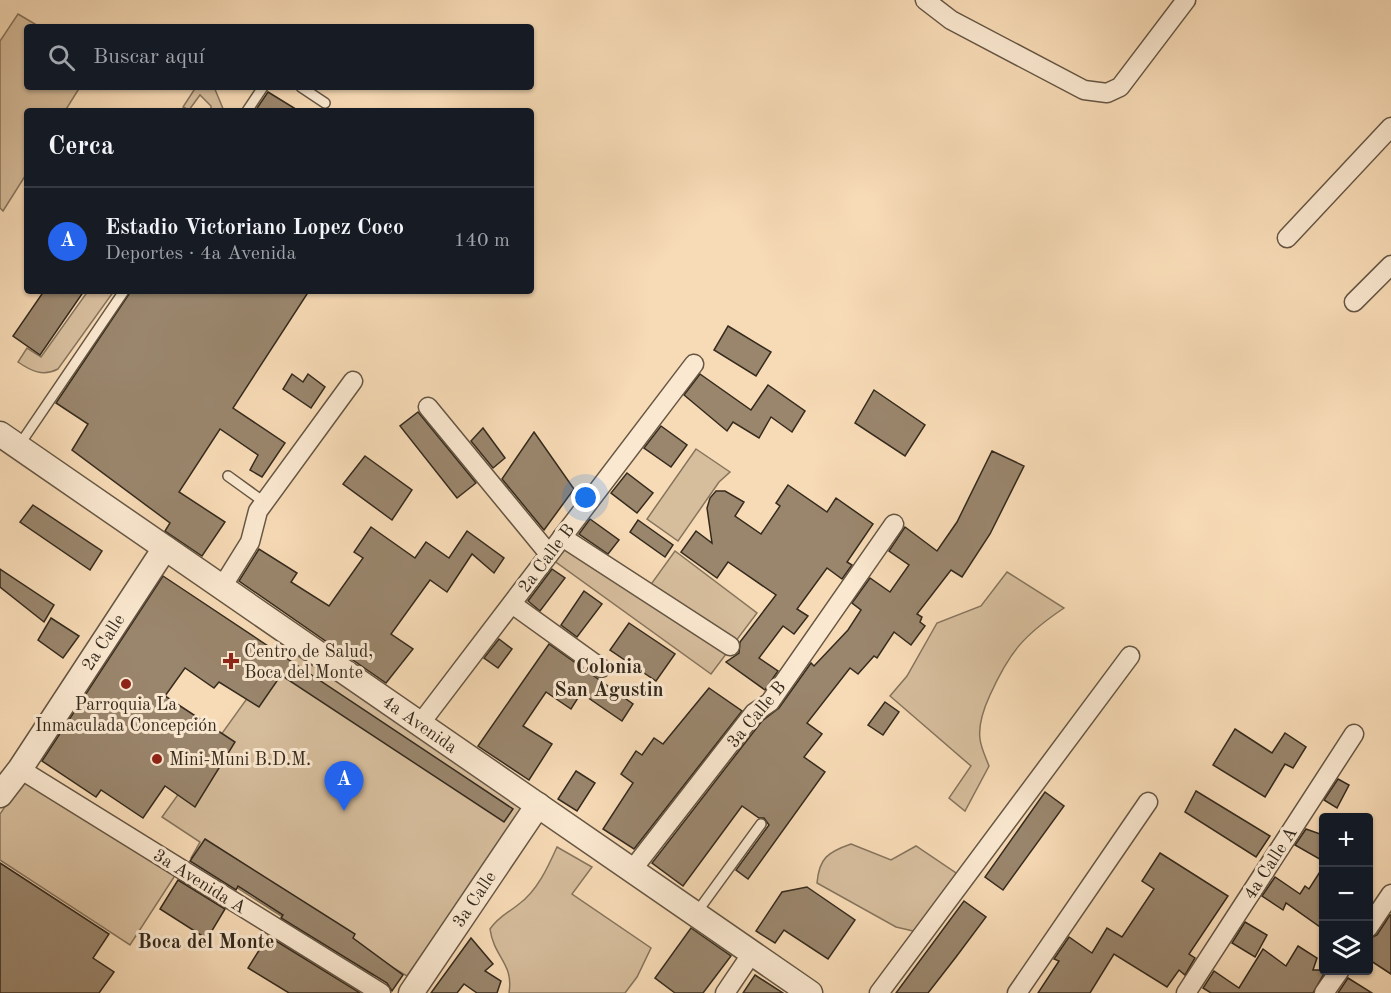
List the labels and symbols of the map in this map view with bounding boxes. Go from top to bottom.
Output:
your location [571,483,600,512]
street label: 2a Calle B [515,521,578,596]
street label: 2a Calle [79,611,129,674]
place label: Centro de Salud, Boca del Monte [244,643,373,682]
marker: Centro de Salud, Boca del Monte [222,652,240,670]
district label: Colonia San Agustin [554,658,664,701]
marker: Parroquia La Inmaculada Concepción [119,677,133,691]
street label: 3a Calle B [724,678,790,751]
street label: 4a Avenida [379,693,460,757]
place label: Parroquia La Inmaculada Concepción [35,696,217,735]
place label: Mini-Muni B.D.M. [169,751,311,769]
marker: Mini-Muni B.D.M. [150,752,164,766]
pin: A [324,762,364,811]
street label: 4a Calle A [1241,824,1301,903]
street label: 3a Avenida A [150,846,249,918]
street label: 3a Calle [450,868,500,931]
district label: Boca del Monte [137,933,275,953]

